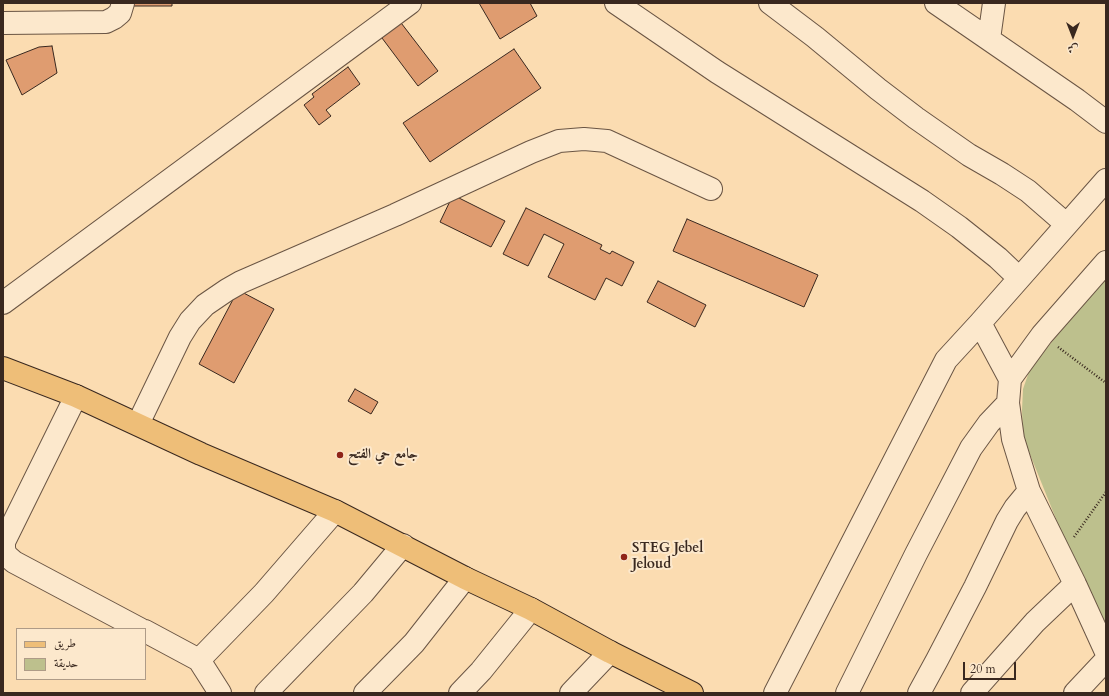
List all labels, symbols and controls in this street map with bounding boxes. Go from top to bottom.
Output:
north arrow [1053,16,1093,56]
text: ش [1068,41,1078,56]
place label: جامع حي الفتح [348,447,418,463]
marker: جامع حي الفتح [335,450,345,460]
place label: STEG Jebel Jeloud [632,541,703,574]
marker: STEG Jebel Jeloud [619,552,629,562]
legend [16,628,146,680]
text: طريق [54,635,76,651]
scale bar [965,654,1018,680]
text: حديقة [54,655,78,671]
text: 20 m [970,661,996,677]

